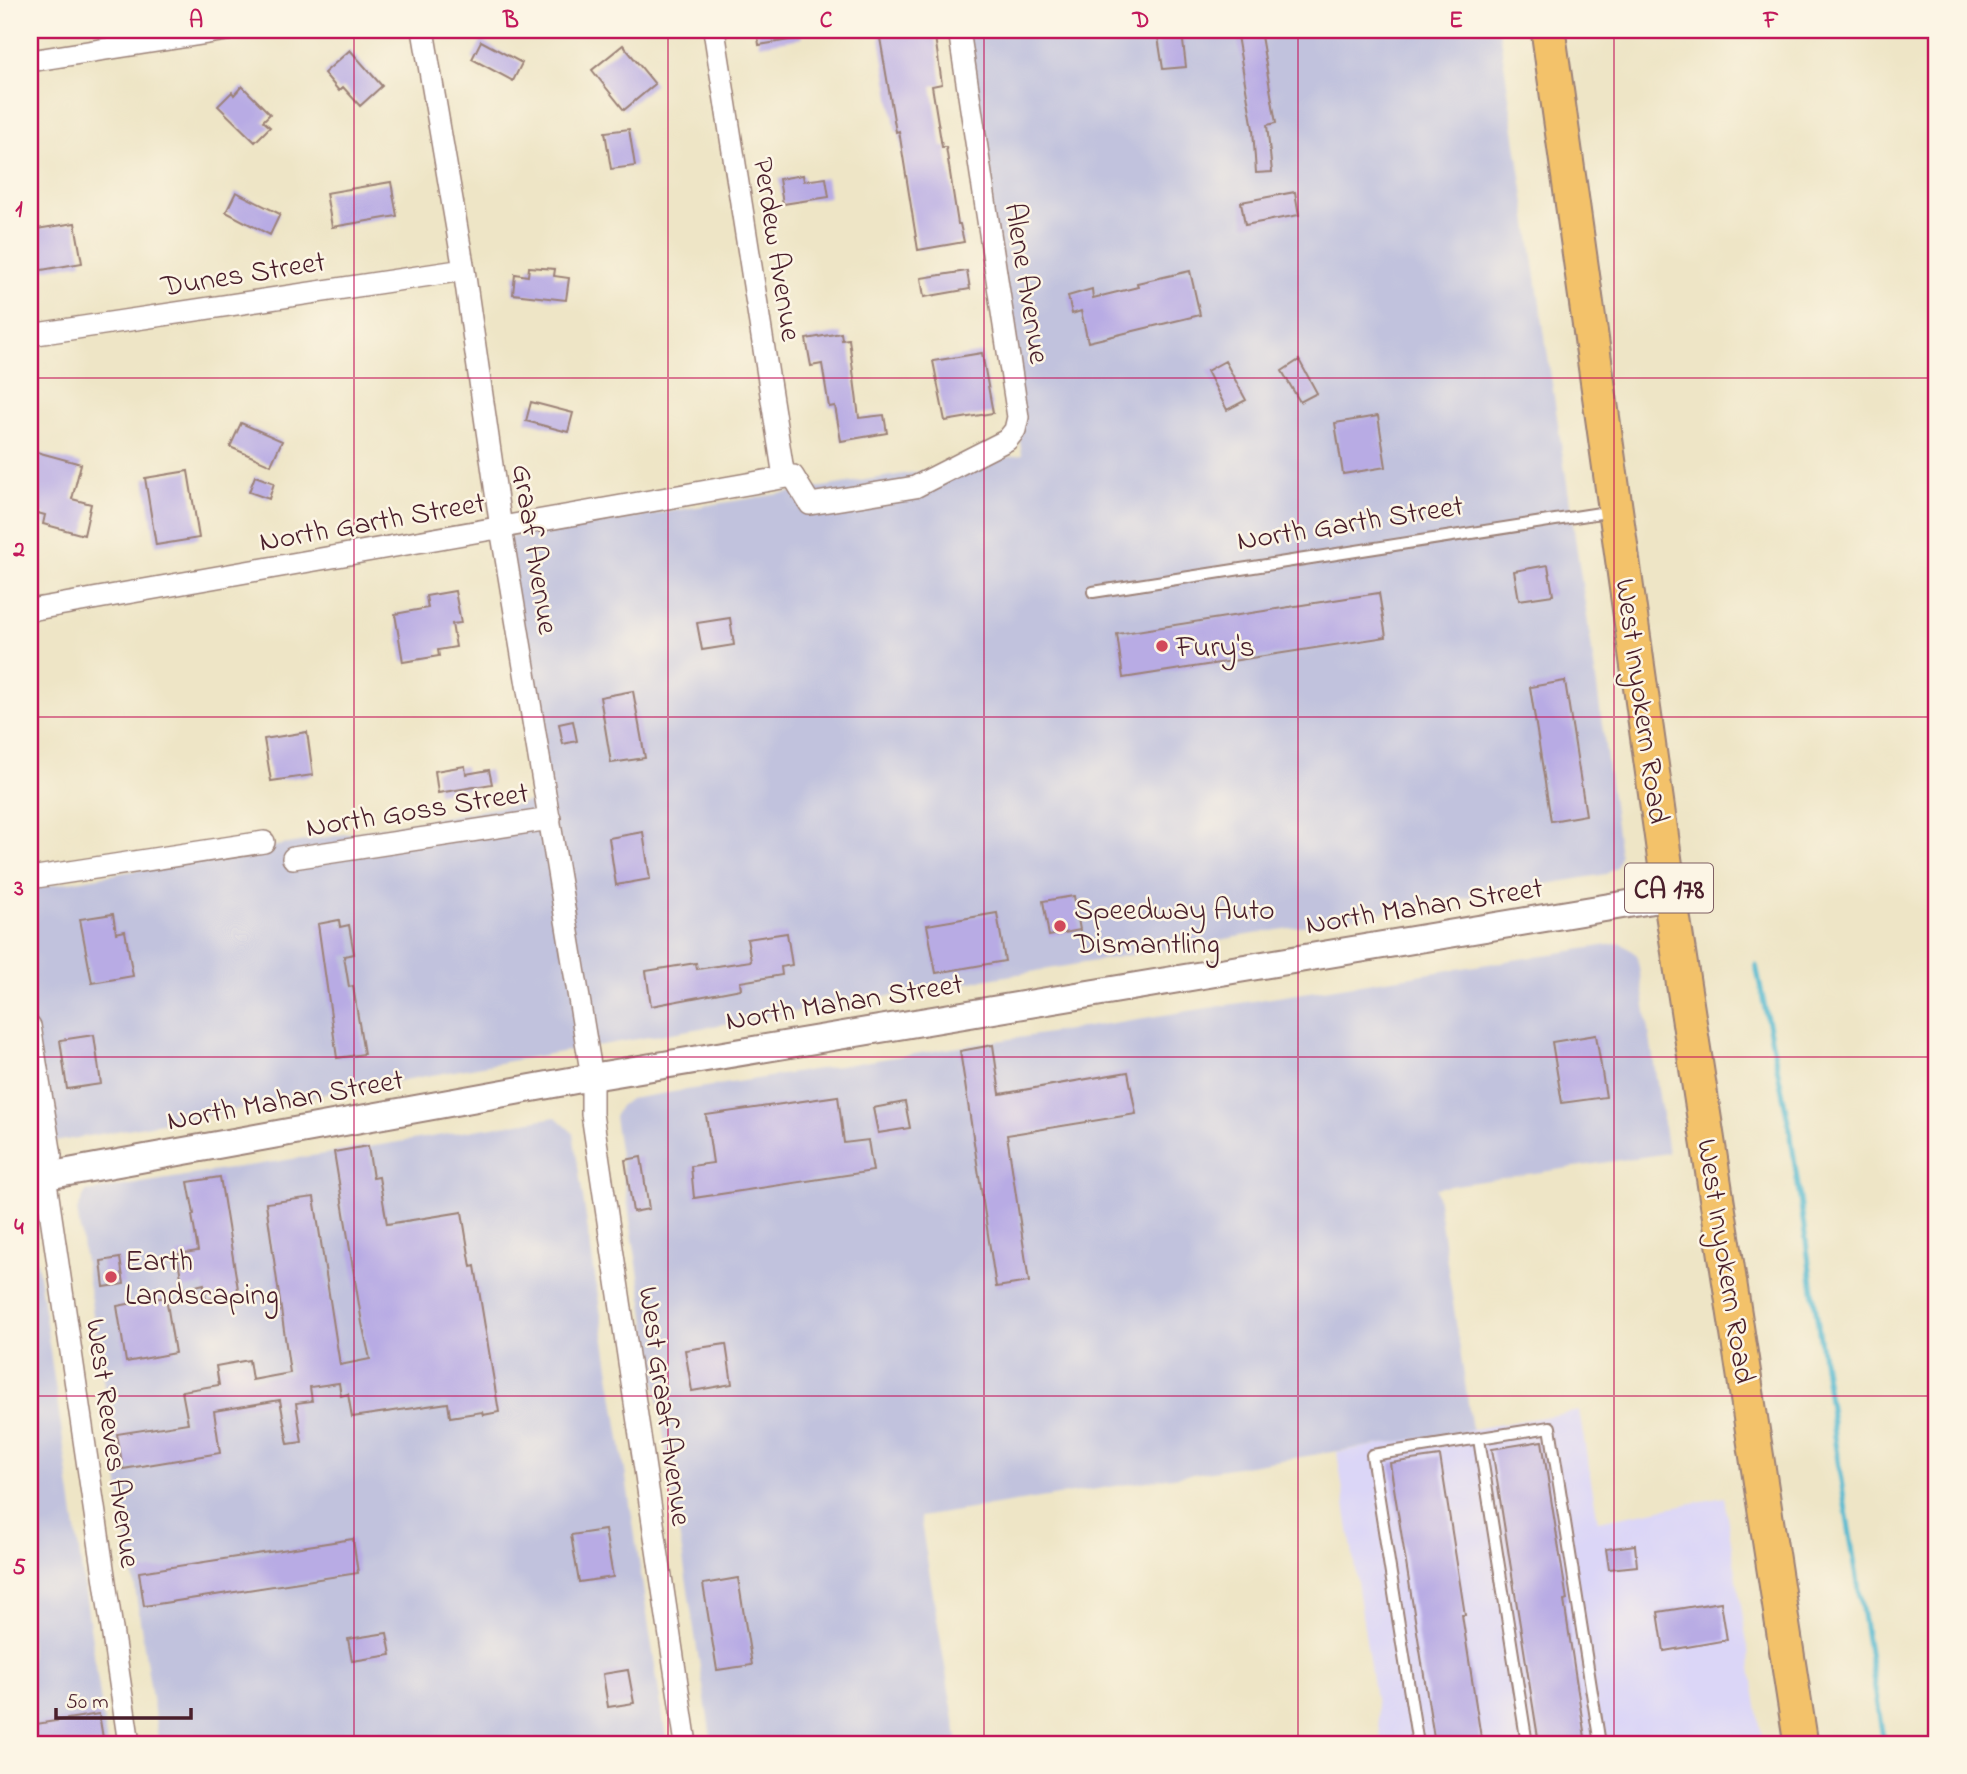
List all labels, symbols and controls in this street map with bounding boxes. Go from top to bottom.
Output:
text: A [189,5,203,38]
text: B [502,5,519,38]
text: C [820,5,833,38]
text: D [1132,5,1149,38]
text: E [1449,5,1463,38]
text: F [1763,5,1779,38]
street label: Perdew Avenue [739,154,811,345]
text: 1 [15,194,23,227]
street label: Alene Avenue [991,200,1060,368]
street label: Dunes Street [157,241,329,311]
street label: Graaf Avenue [498,461,568,638]
street label: North Garth Street [256,482,489,565]
street label: North Garth Street [1234,485,1467,565]
text: 2 [12,534,25,567]
street label: West Inyokern Road [1601,576,1679,827]
place label: Fury's [1175,627,1255,671]
marker: Fury's [1154,638,1170,654]
street label: North Goss Street [303,773,532,851]
road number: CA 178 [1625,864,1713,912]
street label: North Mahan Street [1303,867,1546,948]
text: 3 [13,873,24,906]
place label: Speedway Auto Dismantling [1073,890,1275,968]
marker: Speedway Auto Dismantling [1052,918,1068,934]
street label: North Mahan Street [723,963,966,1044]
street label: North Mahan Street [164,1059,407,1144]
street label: West Inyokern Road [1683,1136,1765,1387]
text: 4 [14,1212,24,1245]
place label: Earth Landscaping [125,1241,279,1319]
marker: Earth Landscaping [103,1269,119,1285]
street label: West Graaf Avenue [624,1284,702,1529]
street label: West Reeves Avenue [72,1316,150,1572]
text: 5 [12,1552,26,1585]
scale bar [56,1676,191,1720]
text: 50 m [66,1688,109,1718]

